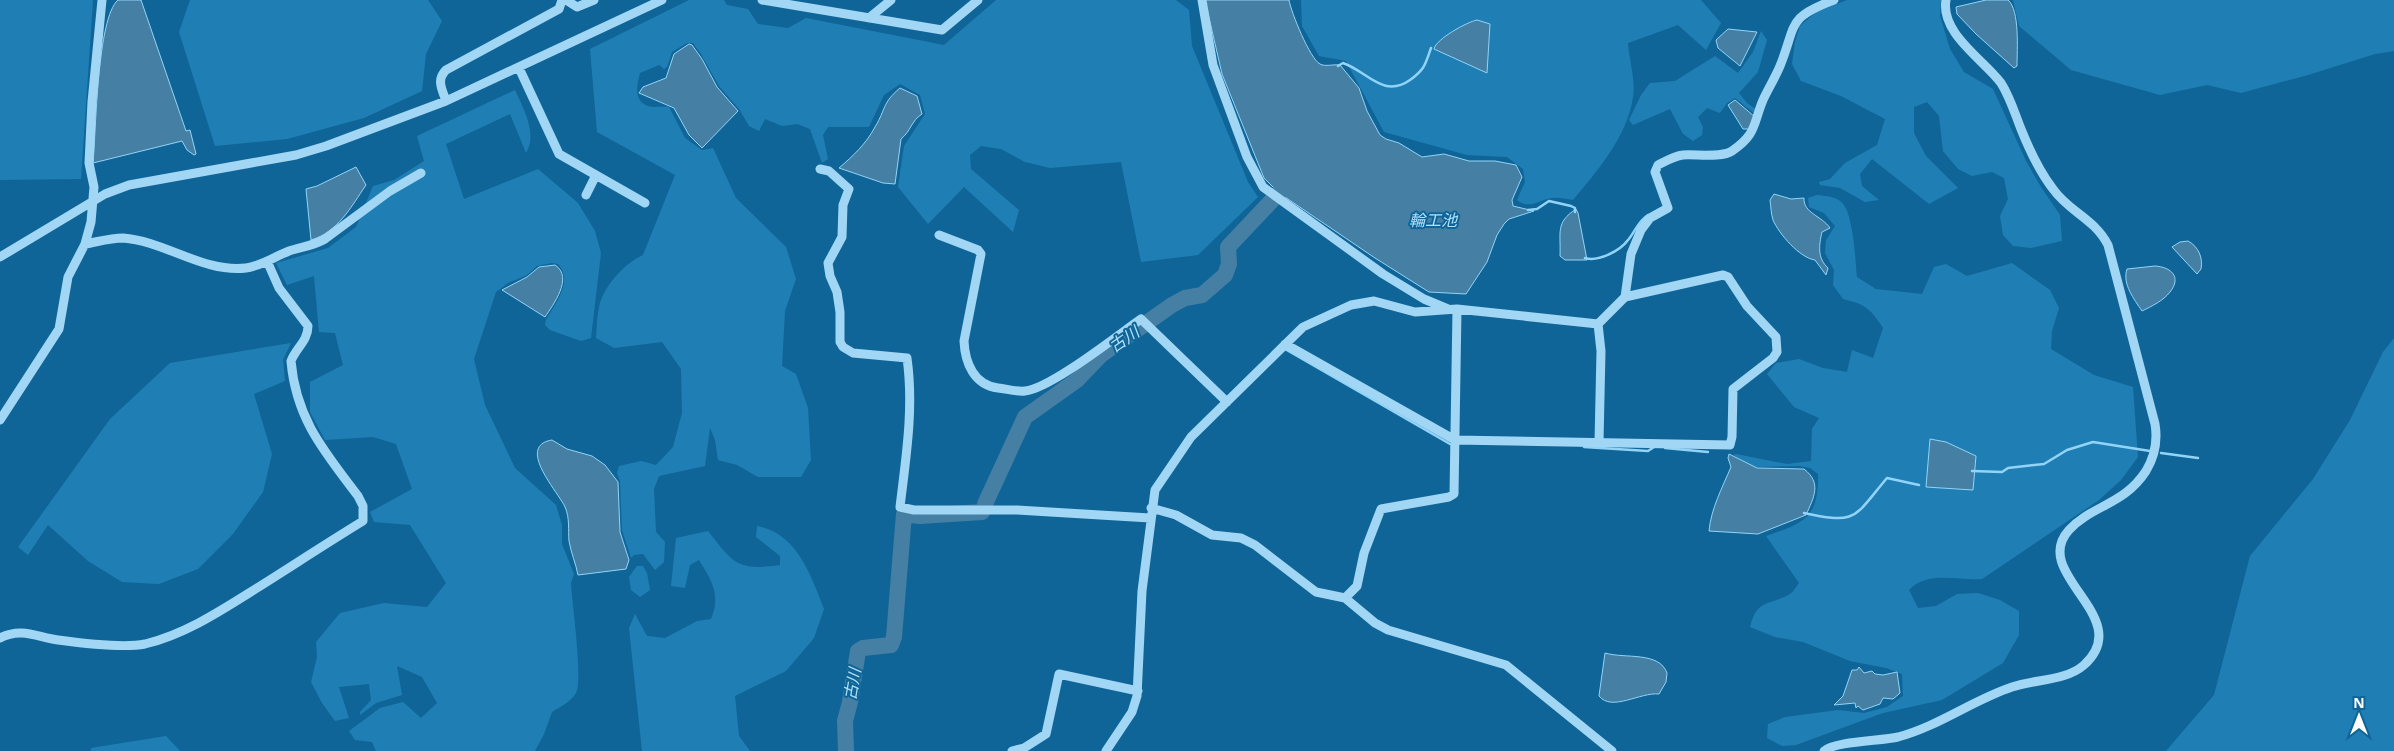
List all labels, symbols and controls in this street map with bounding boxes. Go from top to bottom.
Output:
water label: 輪工池 [1409,209,1459,231]
water label: 古川 [1105,320,1145,357]
water label: 古川 [838,664,866,702]
north arrow [2334,691,2384,741]
text: N [2353,693,2365,712]

